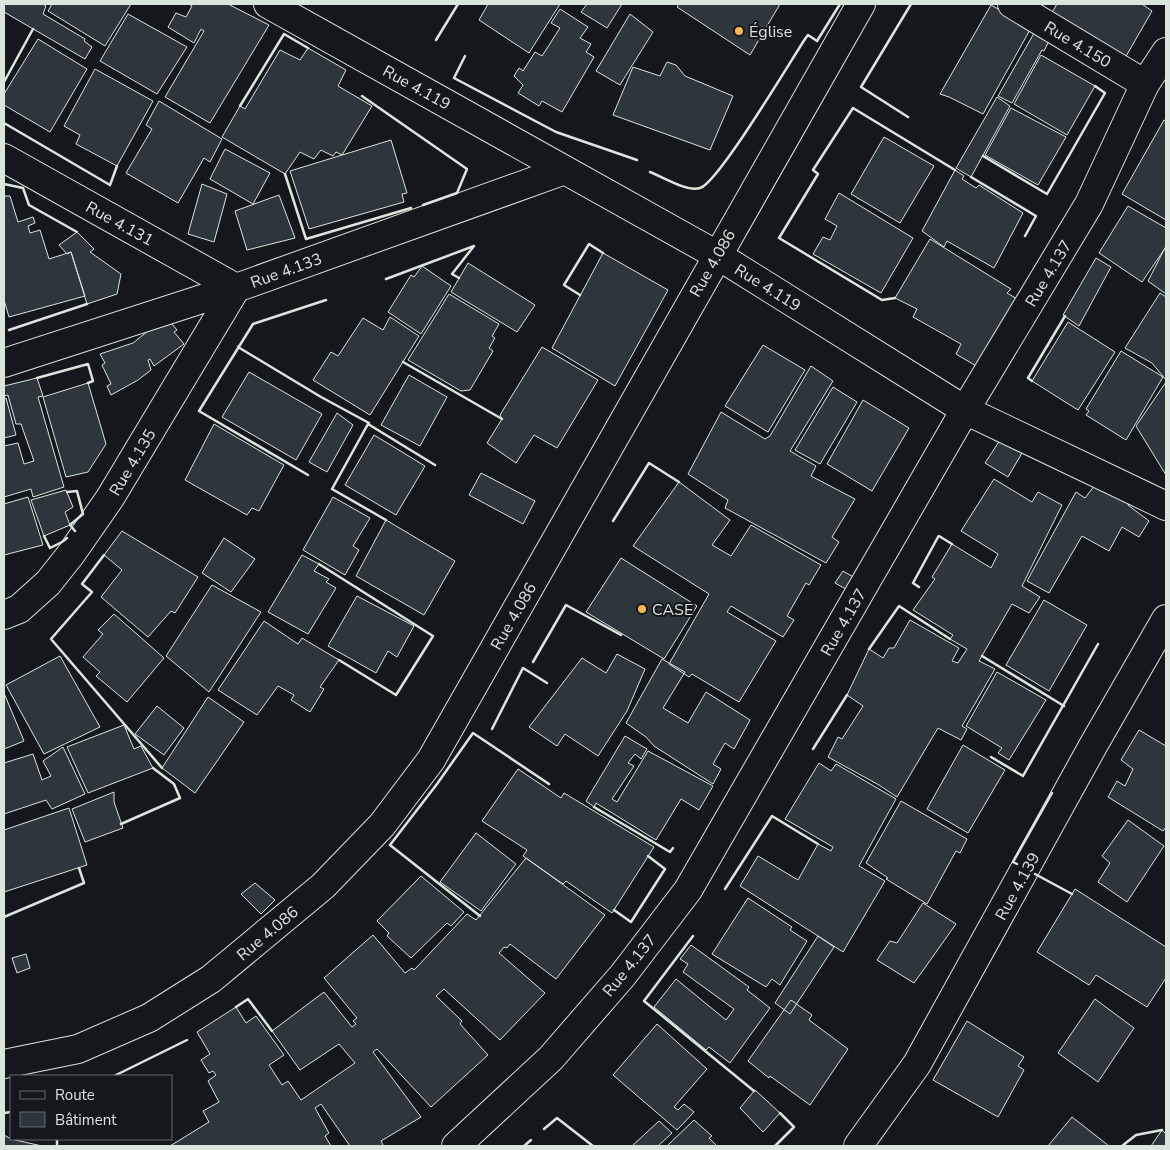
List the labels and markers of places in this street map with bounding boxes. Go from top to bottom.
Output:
place label: Église [749,21,792,43]
marker: Église [733,25,745,37]
place label: CASE [652,599,693,621]
marker: CASE [636,603,648,615]

